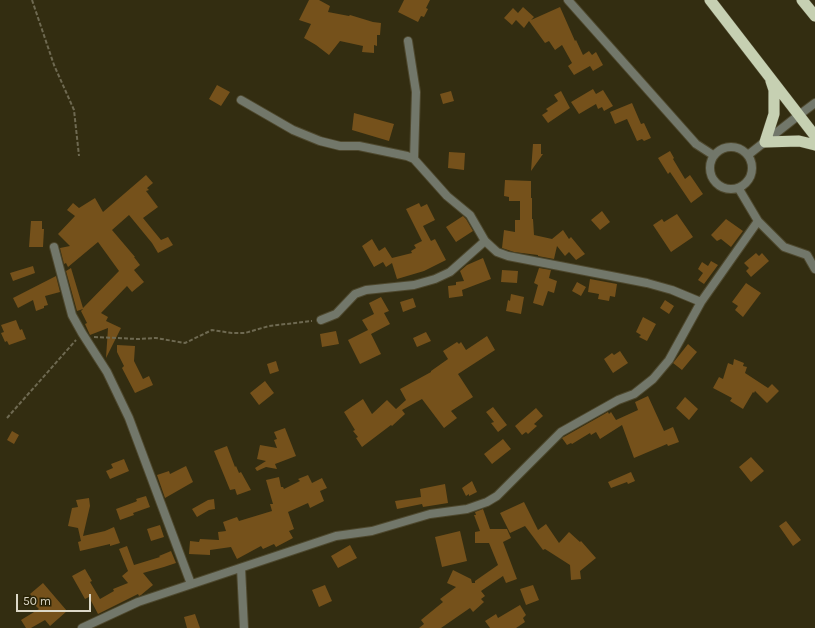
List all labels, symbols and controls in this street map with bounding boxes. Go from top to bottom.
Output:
scale bar [18,586,93,612]
text: 50 m [23,594,51,608]

